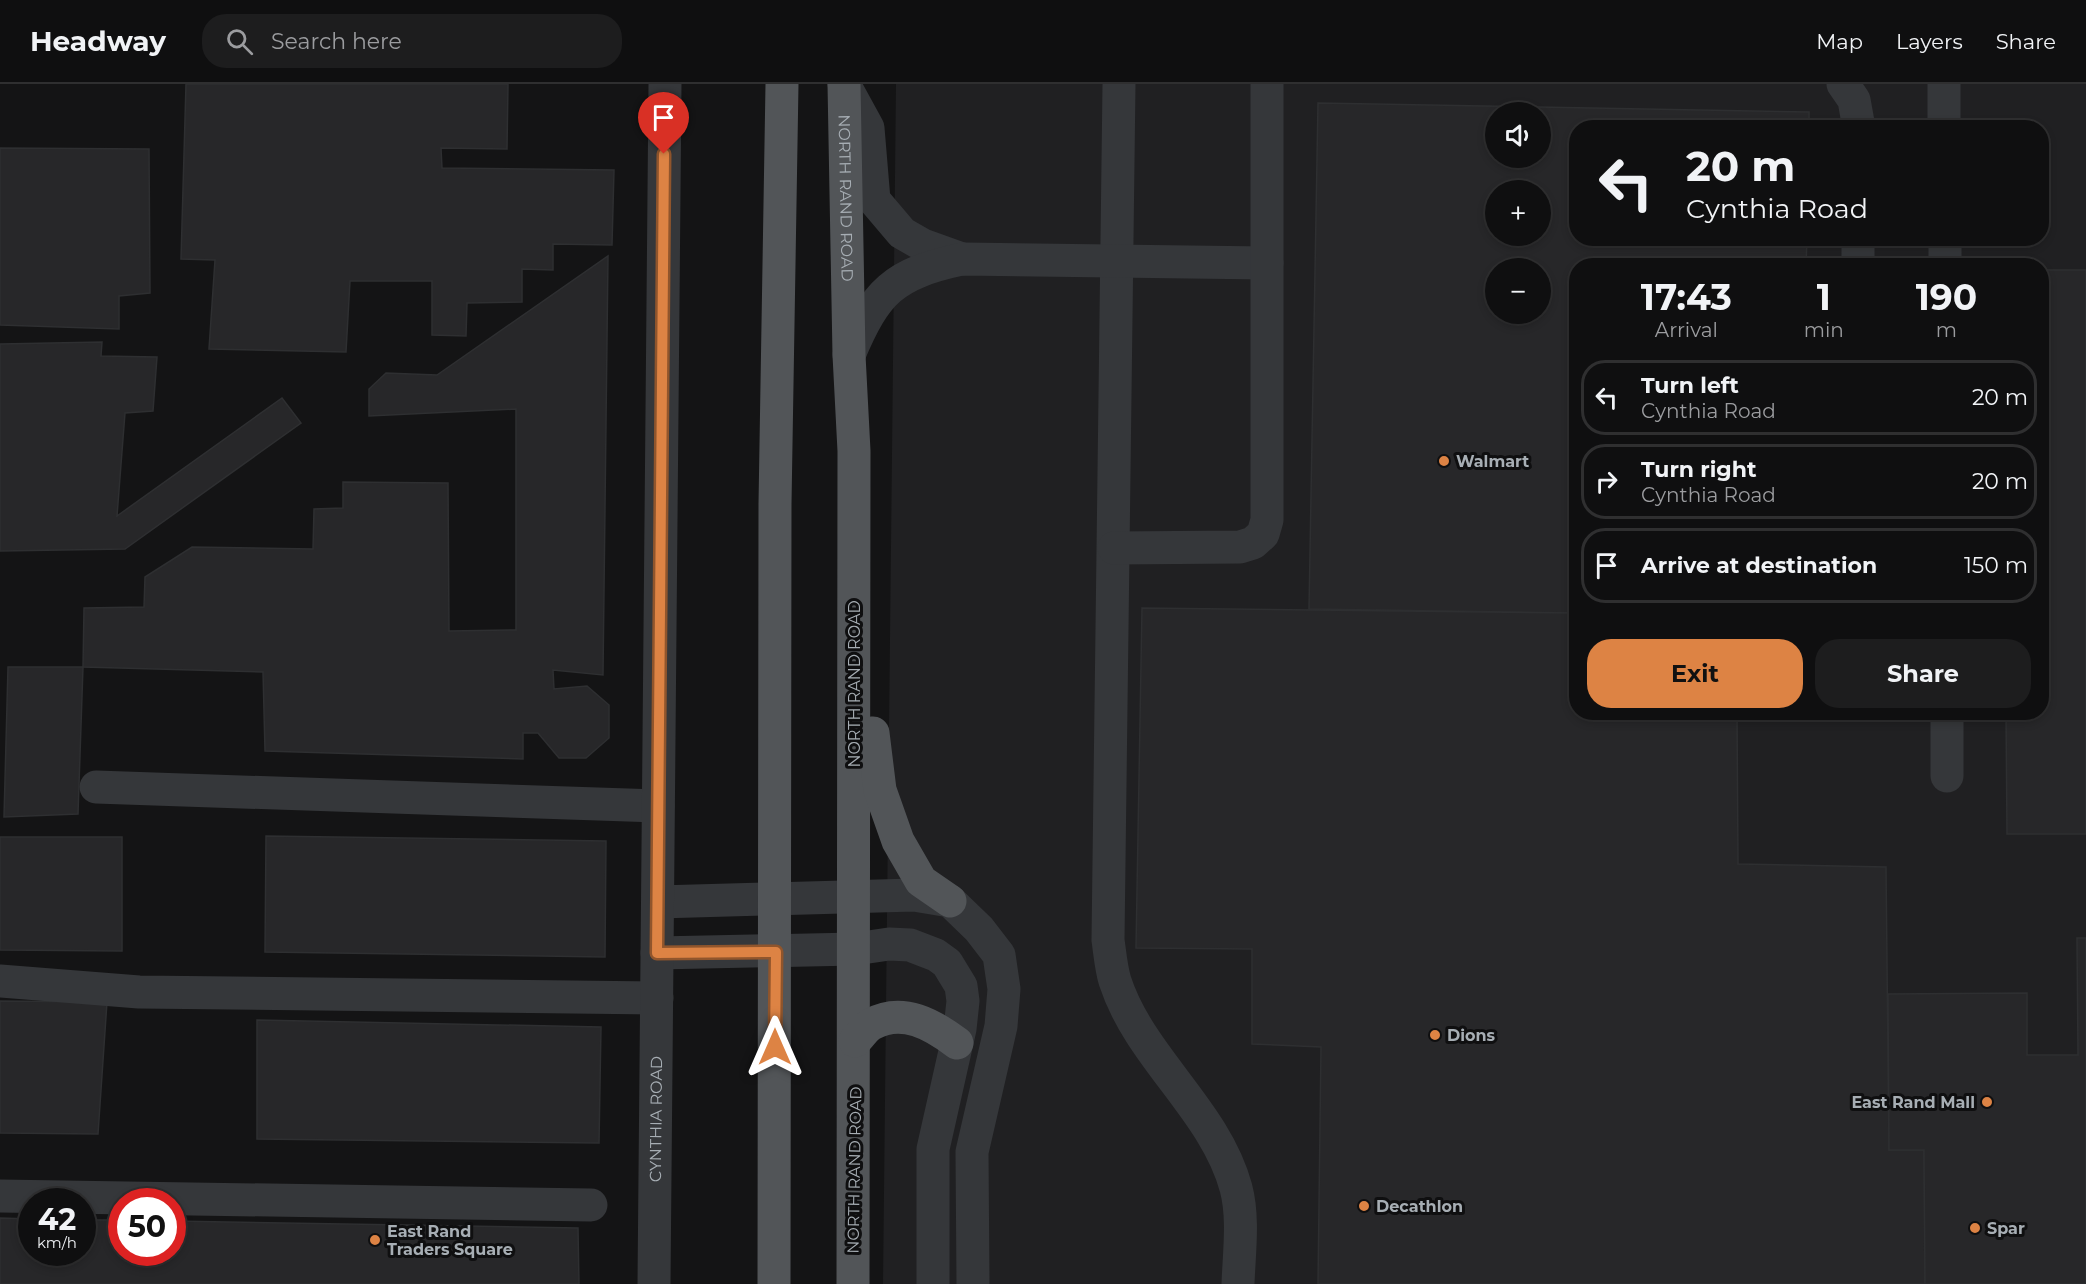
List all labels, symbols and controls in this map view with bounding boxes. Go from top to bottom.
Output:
search box [202,14,622,68]
text: Headway [30,24,166,58]
icon: search [223,25,256,58]
text: Search here [271,28,402,55]
text: Map [1816,29,1863,54]
text: Layers [1896,29,1963,54]
text: Share [1996,29,2056,54]
pin [638,92,689,154]
icon: arrive [647,101,680,134]
map controls [1485,102,1551,324]
button: sound [1485,102,1551,168]
street label: NORTH RAND ROAD [835,114,857,282]
text: 20 m [1686,140,1795,192]
icon: left [1587,144,1665,222]
button: + [1485,180,1551,246]
text: Cynthia Road [1686,192,1868,225]
button: − [1485,258,1551,324]
text: 17:43 [1641,275,1732,319]
text: 1 [1817,275,1831,319]
text: 190 [1916,275,1977,319]
text: Arrival [1655,318,1718,342]
text: min [1804,318,1844,342]
text: m [1936,318,1957,342]
text: Turn left [1641,372,1739,399]
icon: left [1590,381,1623,414]
text: 20 m [1972,384,2028,411]
text: Cynthia Road [1641,399,1776,423]
place label: Walmart [1456,452,1529,471]
marker: Walmart [1437,454,1451,468]
text: Turn right [1641,456,1756,483]
icon: right [1590,465,1623,498]
text: 20 m [1972,468,2028,495]
text: Cynthia Road [1641,483,1776,507]
icon: arrive [1590,549,1623,582]
text: Arrive at destination [1641,552,1877,579]
text: 150 m [1964,552,2028,579]
street label: NORTH RAND ROAD [845,600,864,768]
button: Exit [1587,639,1803,708]
button: Share [1815,639,2031,708]
position arrow [743,1015,807,1079]
place label: Dions [1447,1026,1496,1045]
marker: Dions [1428,1028,1442,1042]
street label: CYNTHIA ROAD [646,1056,666,1182]
street label: NORTH RAND ROAD [844,1086,865,1254]
place label: East Rand Mall [1851,1093,1975,1112]
marker: East Rand Mall [1980,1095,1994,1109]
speed limit sign: 50 [108,1188,186,1266]
place label: Decathlon [1376,1197,1463,1216]
marker: Decathlon [1357,1199,1371,1213]
text: 42 [38,1201,76,1238]
place label: Spar [1987,1219,2025,1238]
marker: Spar [1968,1221,1982,1235]
place label: East Rand Traders Square [387,1222,513,1259]
text: km/h [37,1233,77,1252]
marker: East Rand Traders Square [368,1233,382,1247]

